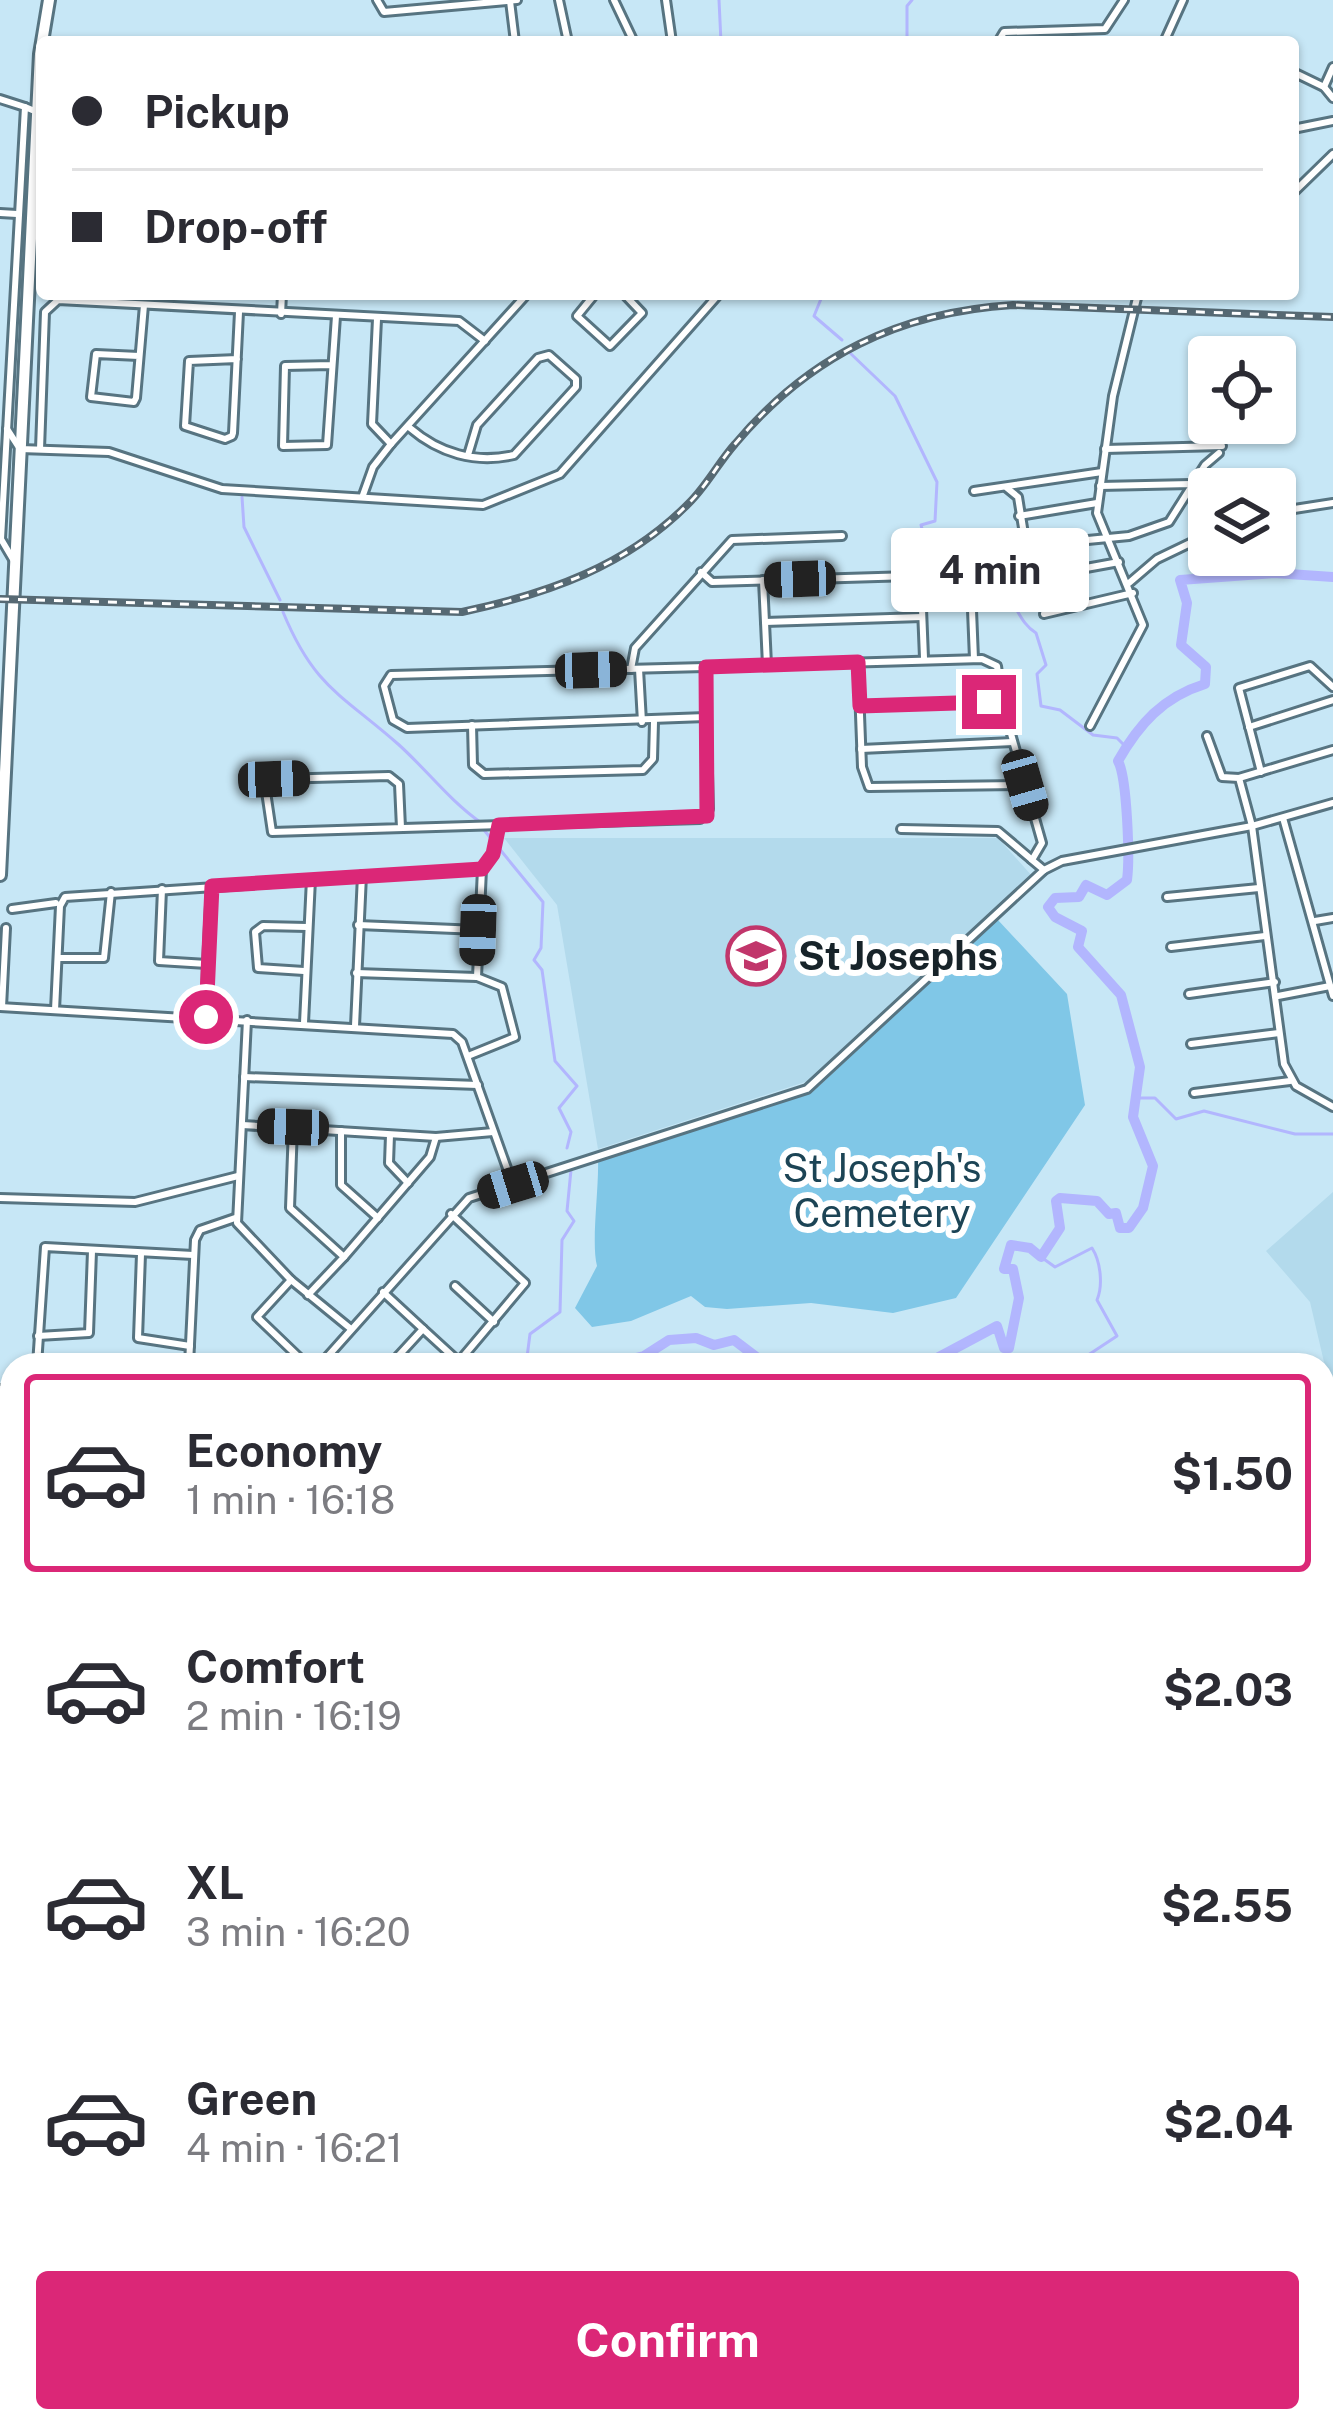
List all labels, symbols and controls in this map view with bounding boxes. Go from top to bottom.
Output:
text: Pickup [144,85,290,138]
text: Drop-off [144,200,327,253]
map controls [1188,336,1296,576]
button: locate [1188,336,1296,444]
button: layers [1188,468,1296,576]
callout: 4 min [890,528,1088,612]
text: 4 min [939,547,1041,593]
car [763,560,837,598]
car [554,651,628,689]
route end [962,675,1016,729]
car [998,745,1052,825]
car [237,760,311,798]
car [459,893,497,967]
school or university icon: St Josephs [725,925,787,987]
place label: St Josephs [798,933,998,979]
route start [179,990,233,1044]
car [256,1108,330,1146]
park label: St Joseph's Cemetery [783,1145,981,1236]
car [473,1157,553,1213]
icon: car [42,1419,150,1527]
text: Economy [186,1424,382,1477]
text: $1.50 [1172,1447,1293,1500]
text: 1 min · 16:18 [186,1477,395,1523]
icon: car [42,1635,150,1743]
text: Comfort [186,1640,365,1693]
text: $2.03 [1163,1663,1293,1716]
text: 2 min · 16:19 [186,1693,402,1739]
icon: car [42,1851,150,1959]
text: XL [186,1856,244,1909]
text: $2.55 [1161,1879,1293,1932]
text: 3 min · 16:20 [186,1909,411,1955]
icon: car [42,2067,150,2175]
text: Green [186,2072,317,2125]
text: $2.04 [1163,2095,1293,2148]
text: 4 min · 16:21 [186,2125,403,2171]
button: Confirm [36,2271,1299,2409]

